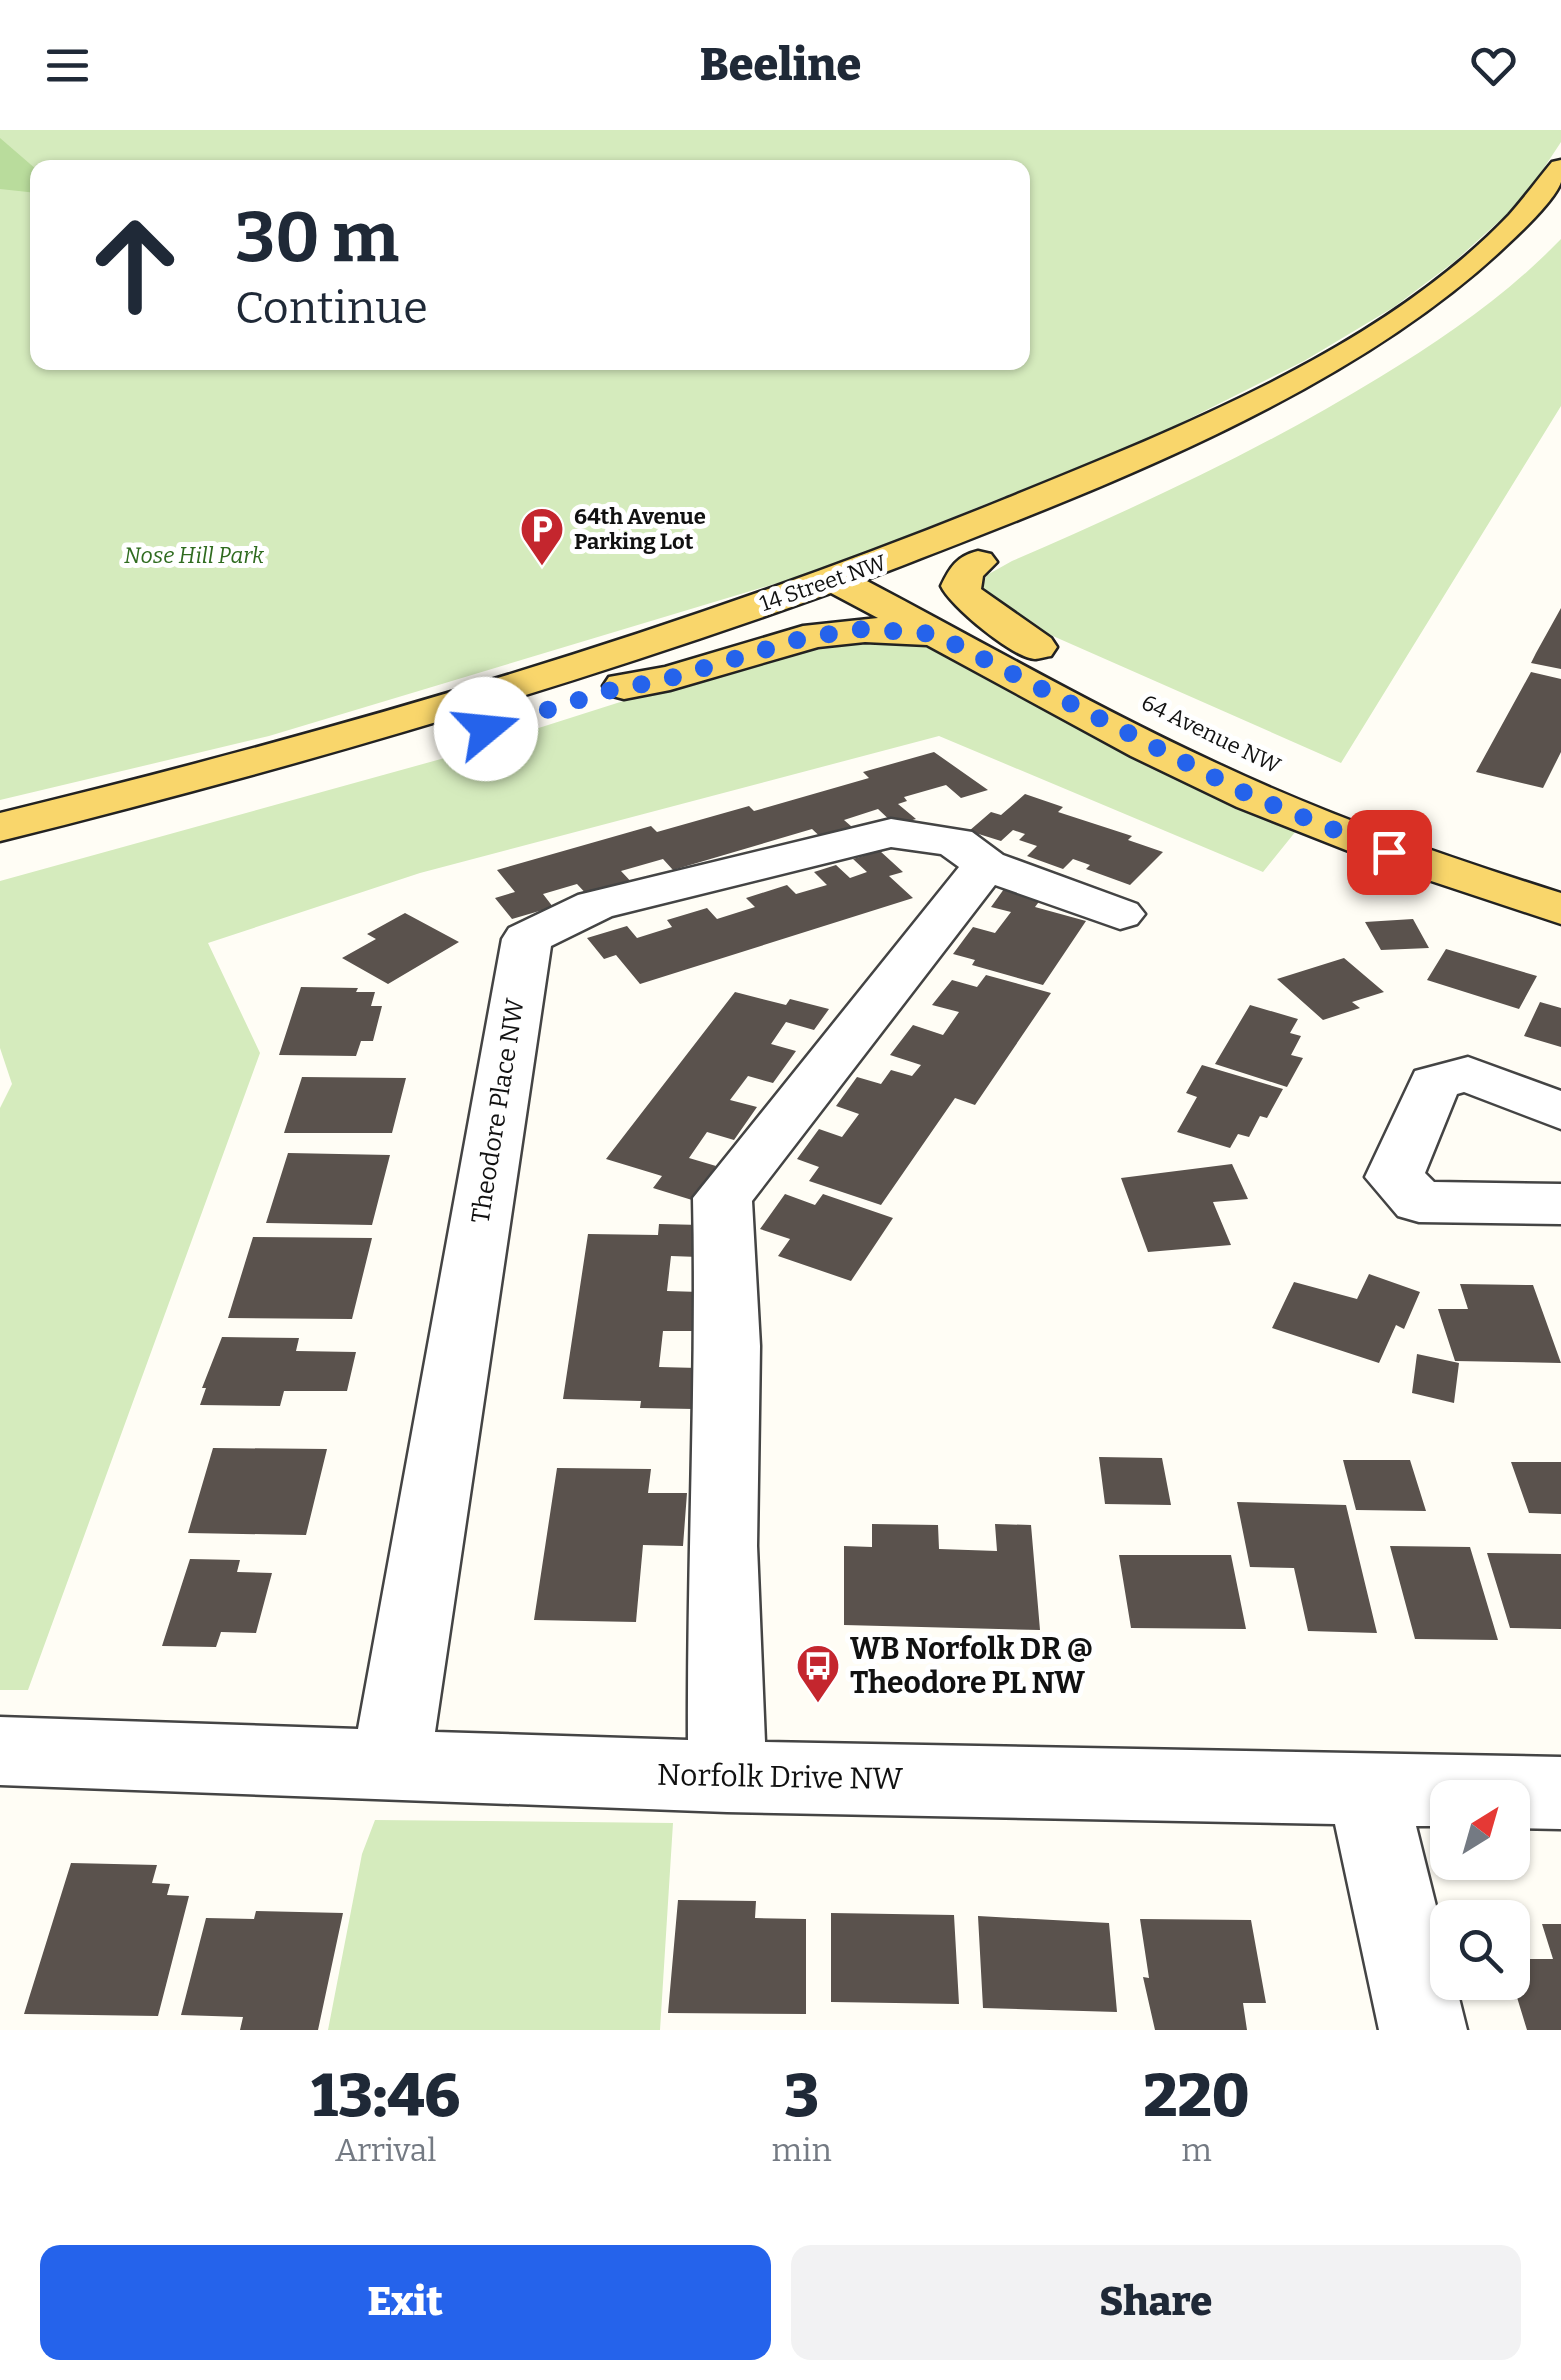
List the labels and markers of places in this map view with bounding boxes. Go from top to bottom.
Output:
place label: 64th Avenue Parking Lot [574,503,706,555]
parking icon: 64th Avenue Parking Lot [519,506,565,567]
pin [1347,810,1432,895]
place label: WB Norfolk DR @ Theodore PL NW [850,1631,1093,1701]
bus stop icon: WB Norfolk DR @ Theodore PL NW [795,1643,841,1704]

